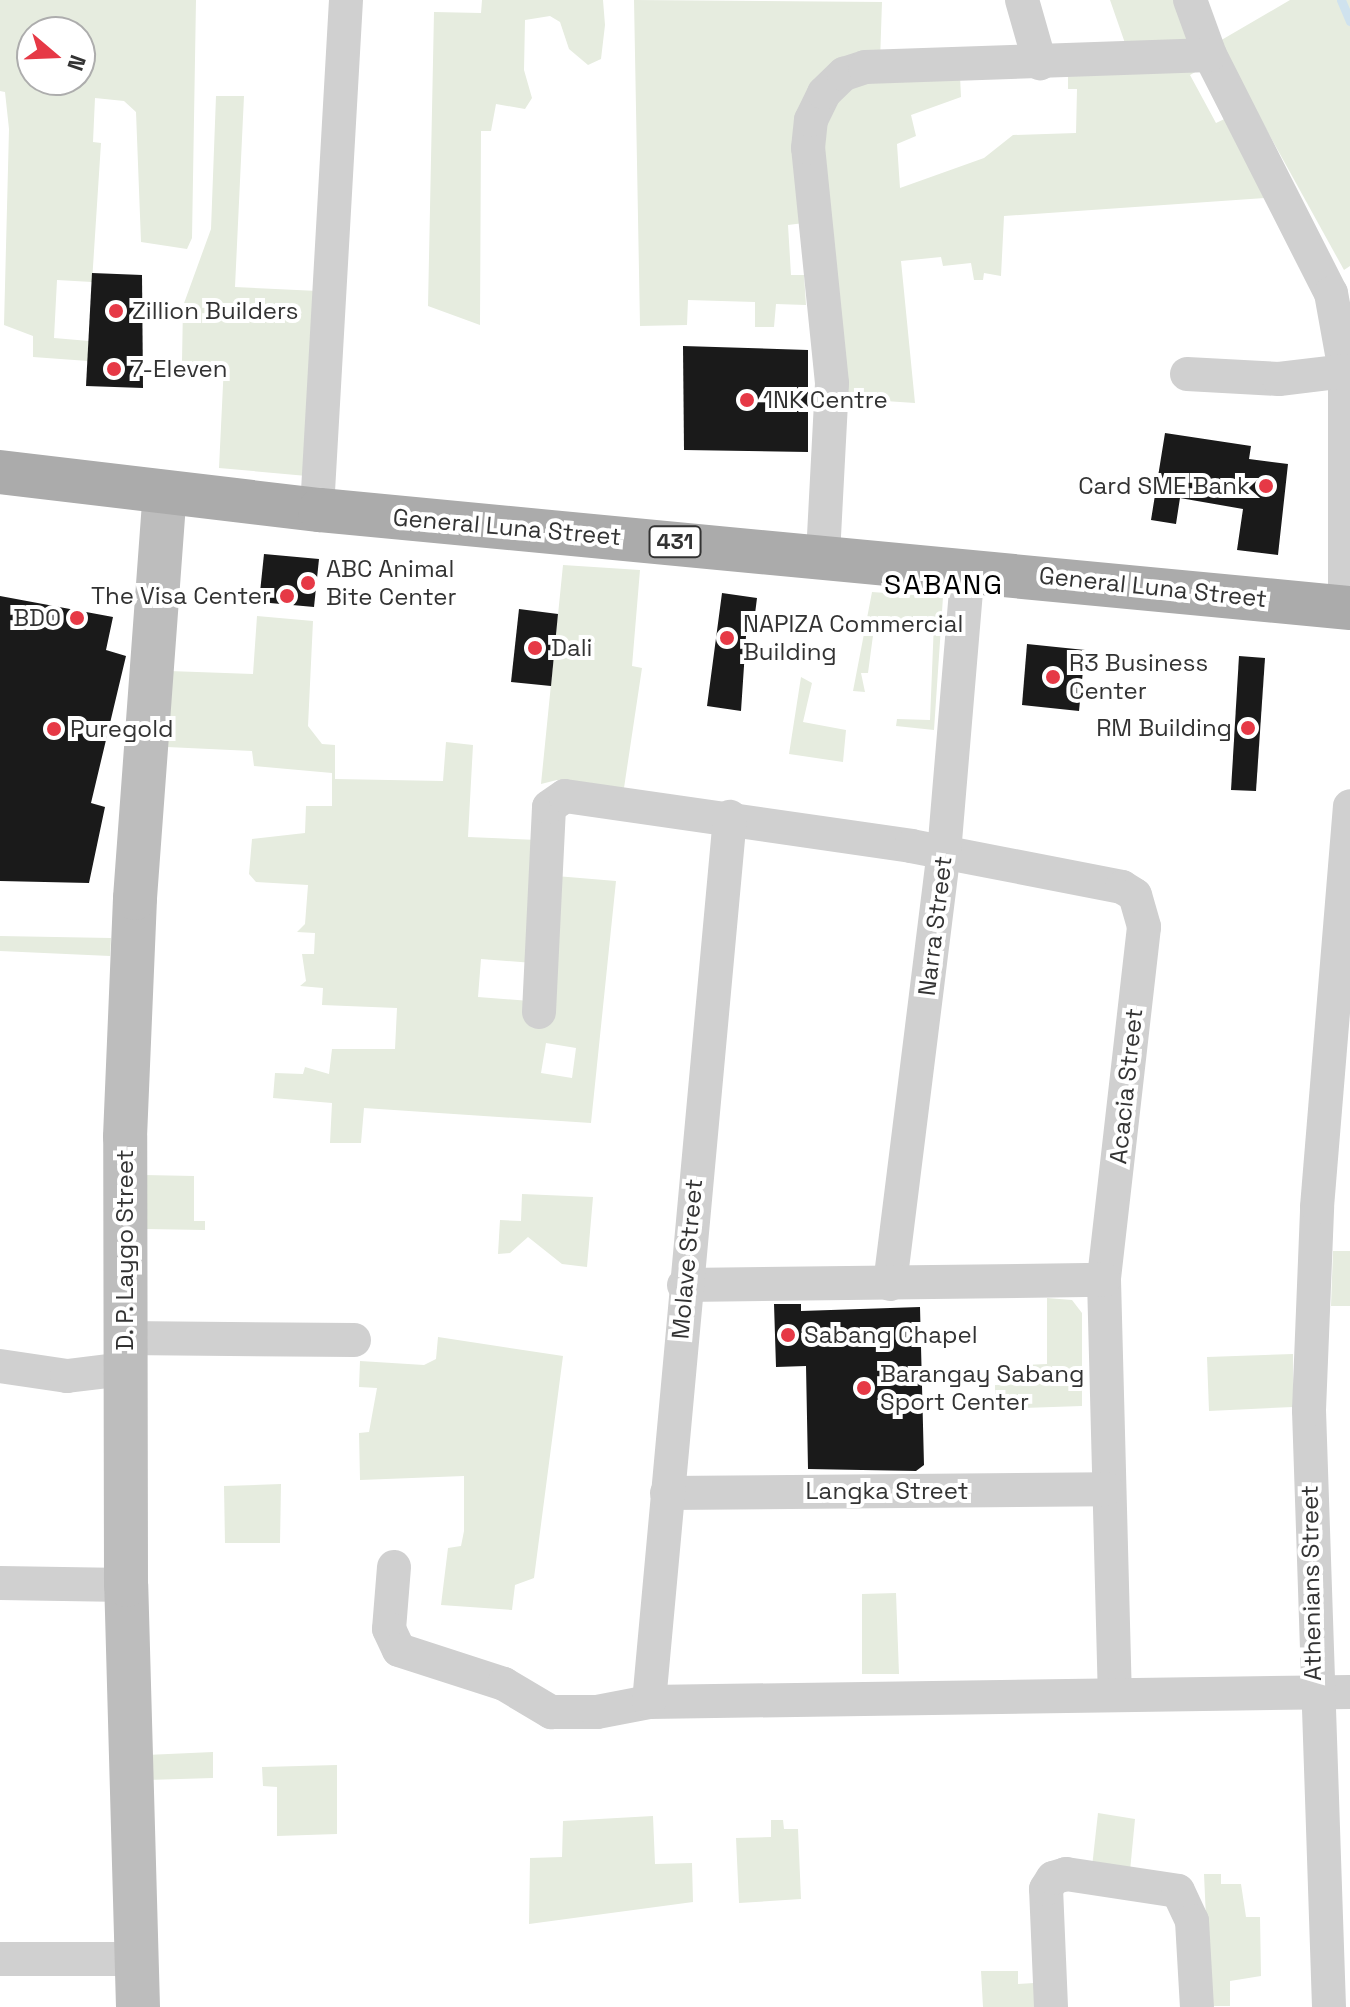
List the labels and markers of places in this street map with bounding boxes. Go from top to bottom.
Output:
place label: Zillion Builders [132,297,299,325]
marker: Zillion Builders [107,302,125,320]
place label: 7-Eleven [130,355,228,383]
marker: 7-Eleven [105,360,123,378]
place label: 1NK Centre [763,386,888,414]
marker: 1NK Centre [738,391,756,409]
place label: Card SME Bank [1078,472,1250,500]
marker: Card SME Bank [1257,477,1275,495]
place label: ABC Animal Bite Center [326,555,457,611]
marker: ABC Animal Bite Center [297,572,319,594]
place label: The Visa Center [91,582,271,610]
marker: The Visa Center [278,587,296,605]
place label: BDO [13,604,61,632]
marker: BDO [68,609,86,627]
place label: NAPIZA Commercial Building [743,610,964,666]
marker: NAPIZA Commercial Building [718,629,736,647]
place label: Dali [551,634,592,662]
marker: Dali [526,639,544,657]
place label: R3 Business Center [1069,649,1208,705]
marker: R3 Business Center [1044,668,1062,686]
place label: RM Building [1096,714,1232,742]
place label: Puregold [70,715,174,743]
marker: RM Building [1239,719,1257,737]
marker: Puregold [45,720,63,738]
place label: Sabang Chapel [804,1321,978,1349]
marker: Sabang Chapel [779,1326,797,1344]
place label: Barangay Sabang Sport Center [880,1360,1084,1416]
marker: Barangay Sabang Sport Center [855,1379,873,1397]

